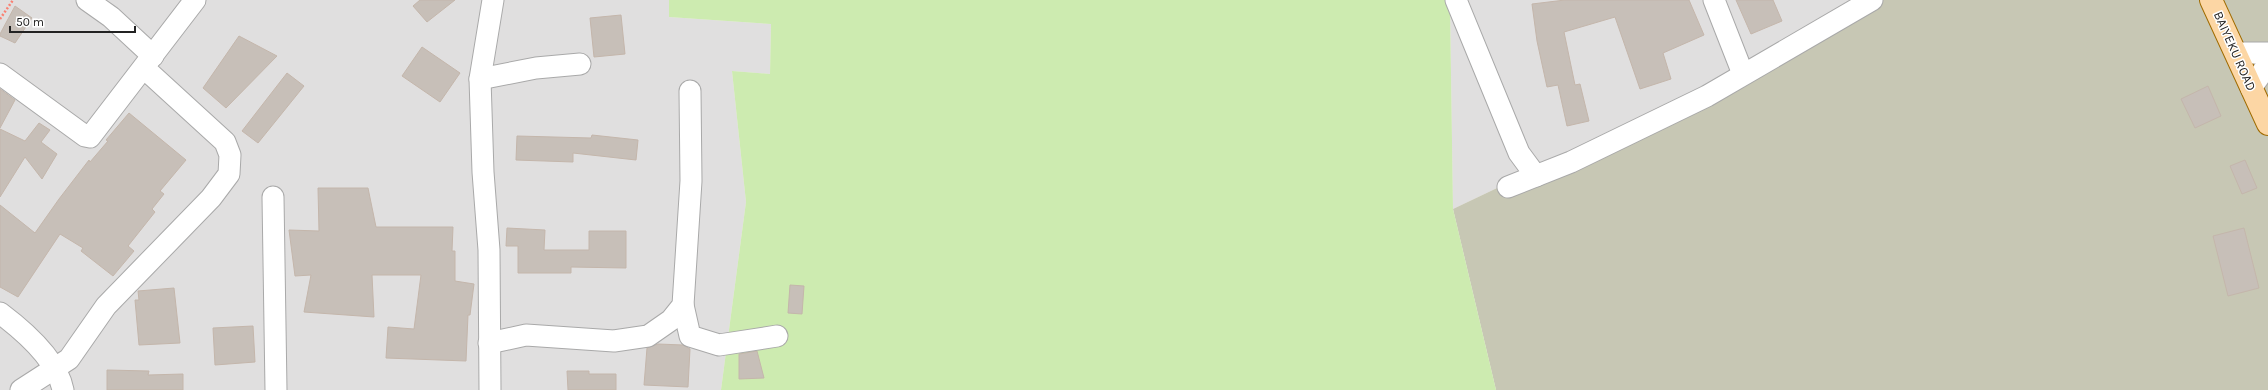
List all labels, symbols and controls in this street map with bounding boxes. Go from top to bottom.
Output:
scale bar [10,8,135,34]
street label: BAIYEKU ROAD [2211,9,2259,93]
text: 50 m [16,15,44,29]

